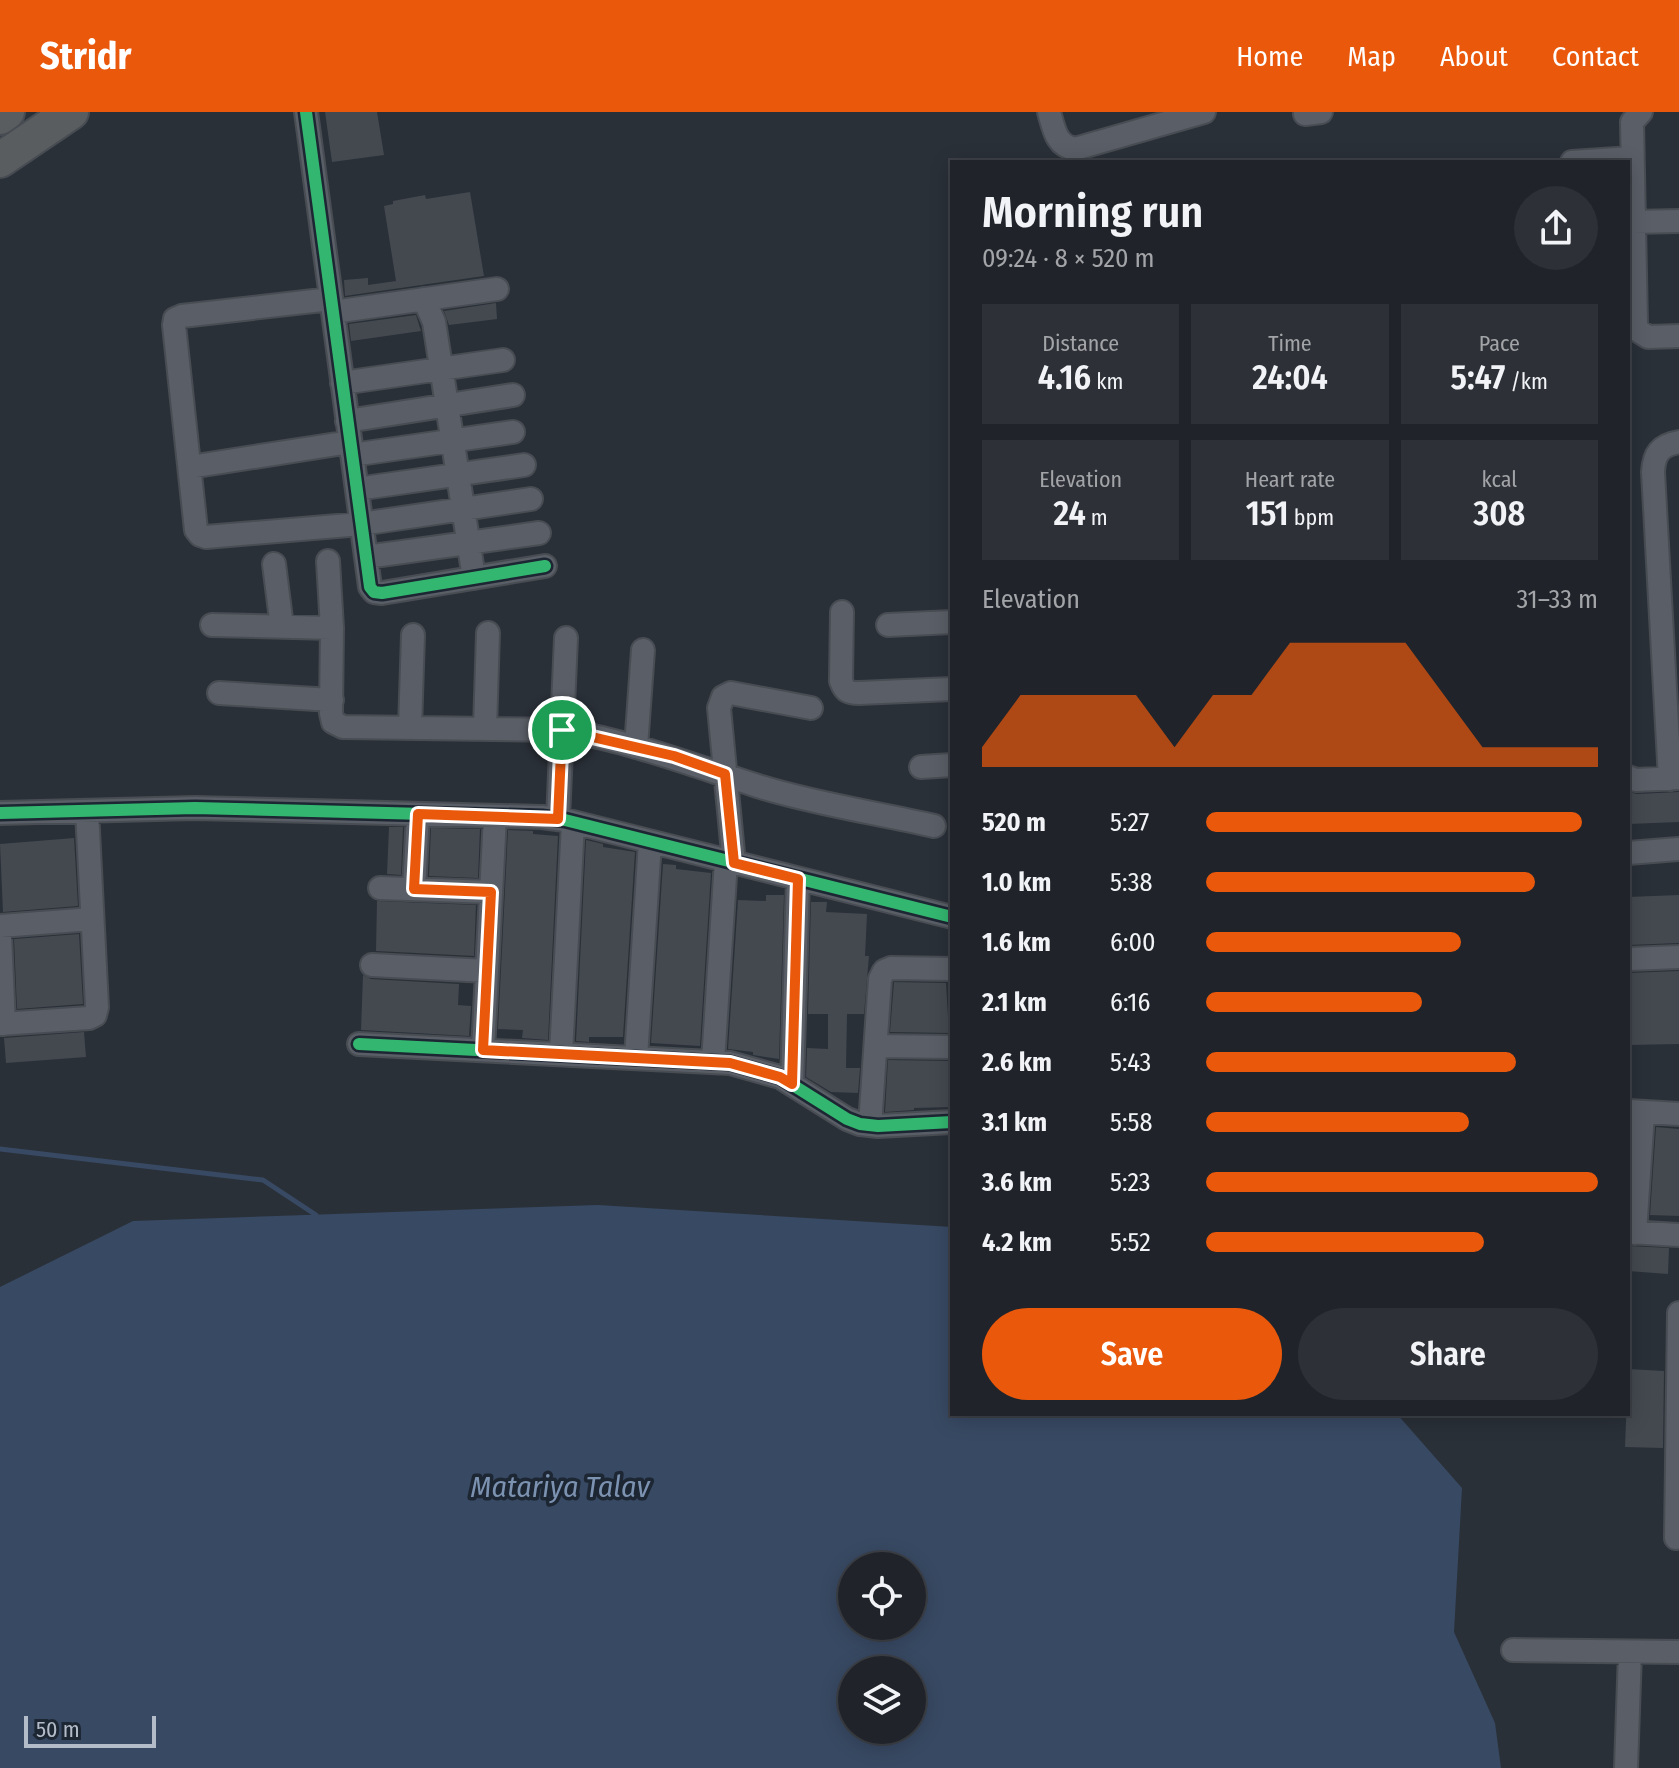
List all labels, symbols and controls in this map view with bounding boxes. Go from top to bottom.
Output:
text: Stridr [40,33,131,79]
text: Home [1236,40,1303,73]
text: Map [1347,40,1396,73]
text: About [1440,40,1508,73]
text: Contact [1552,40,1639,73]
text: Morning run [982,186,1203,239]
button: share [1514,186,1598,270]
text: 09:24 · 8 × 520 m [982,243,1155,274]
text: Distance [1042,330,1119,357]
text: Time [1268,330,1312,357]
text: Pace [1479,330,1520,357]
text: 4.16 [1038,357,1091,398]
text: 24:04 [1252,357,1328,398]
text: 5:47 [1451,357,1505,398]
text: km [1091,368,1123,395]
text: /km [1505,368,1548,395]
text: Elevation [1039,466,1122,493]
text: Heart rate [1245,466,1335,493]
text: kcal [1482,466,1517,493]
text: 24 [1054,493,1086,534]
text: 151 [1246,493,1289,534]
text: 308 [1473,493,1525,534]
text: m [1086,504,1108,531]
text: bpm [1289,504,1334,531]
text: Elevation [982,584,1080,615]
text: 31–33 m [1516,584,1598,615]
pin [528,696,596,764]
icon: arrive [540,708,584,752]
text: 520 m [982,807,1046,838]
text: 5:27 [1110,807,1149,838]
text: 1.0 km [982,867,1051,898]
text: 5:38 [1110,867,1152,898]
text: 1.6 km [982,927,1051,958]
text: 6:00 [1110,927,1156,958]
text: 2.1 km [982,987,1047,1018]
text: 6:16 [1110,987,1150,1018]
text: 2.6 km [982,1047,1052,1078]
text: 5:43 [1110,1047,1151,1078]
text: 3.1 km [982,1107,1047,1138]
text: 5:58 [1110,1107,1152,1138]
text: 3.6 km [982,1167,1052,1198]
text: 5:23 [1110,1167,1151,1198]
text: 4.2 km [982,1227,1052,1258]
text: 5:52 [1110,1227,1151,1258]
button: Save [982,1308,1282,1400]
button: Share [1298,1308,1598,1400]
water label: Matariya Talav [470,1469,651,1505]
map controls [838,1552,926,1744]
button: locate [838,1552,926,1640]
button: layers [838,1656,926,1744]
scale bar [24,1712,156,1748]
text: 50 m [36,1716,80,1743]

